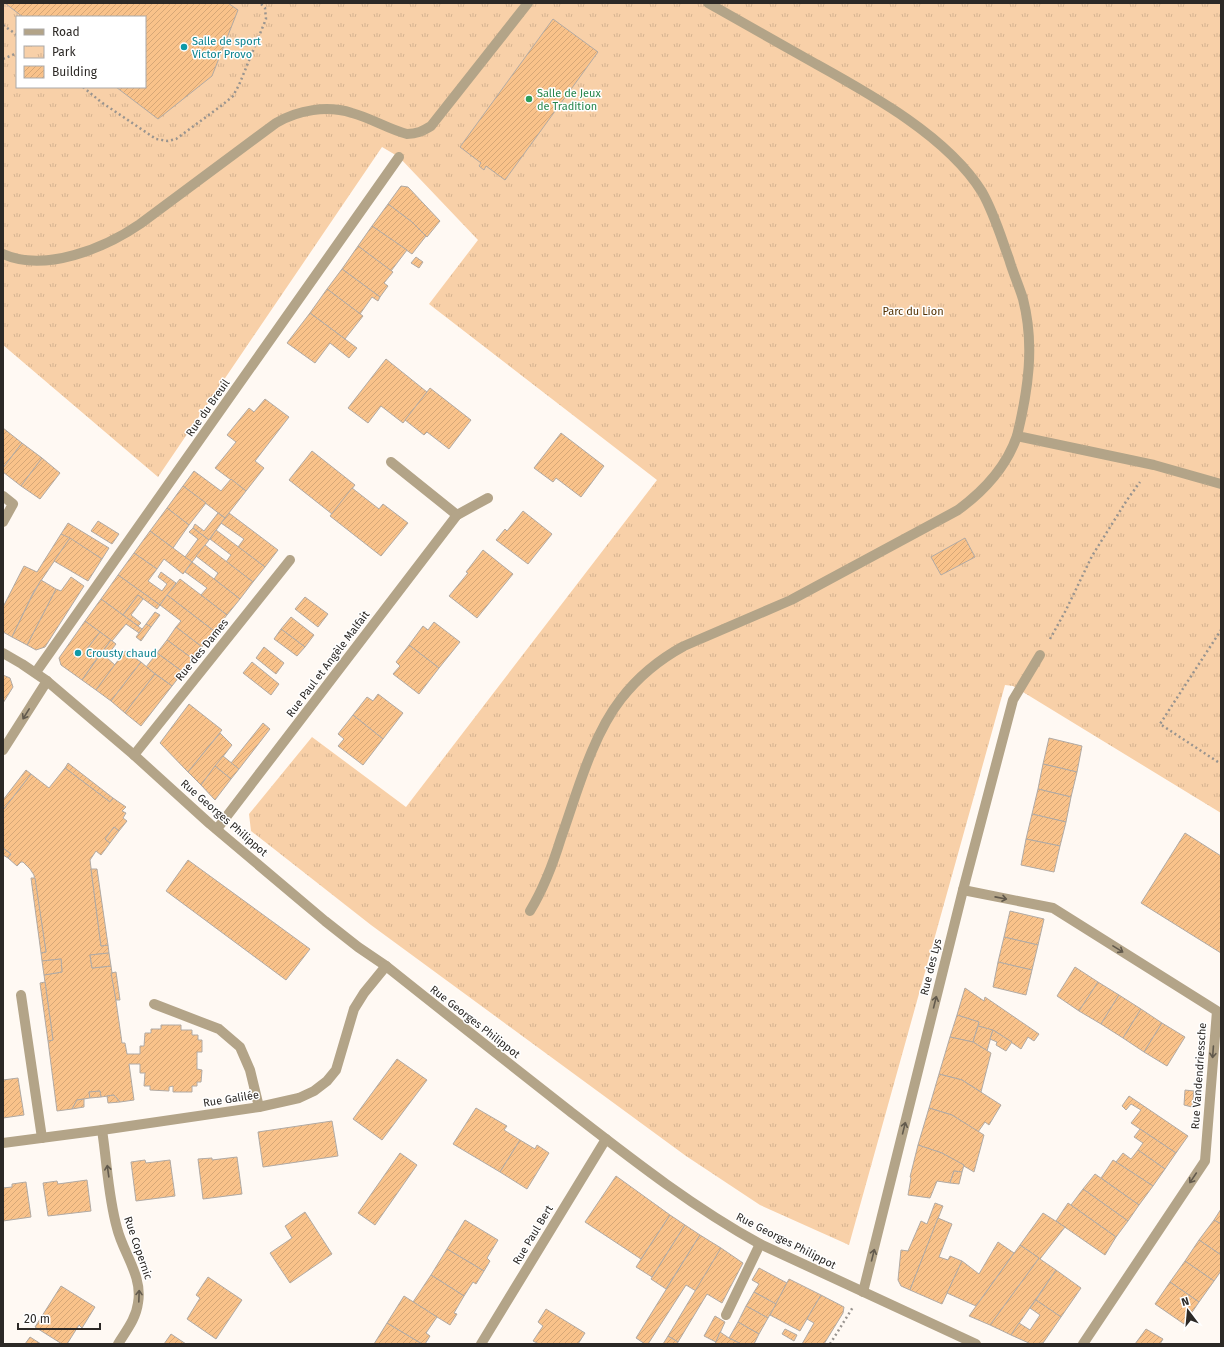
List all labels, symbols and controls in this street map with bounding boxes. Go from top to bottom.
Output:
legend [16,16,146,88]
text: Road [52,25,80,39]
place label: Salle de sport Victor Provo [192,35,261,61]
marker: Salle de sport Victor Provo [179,42,189,52]
text: Park [52,45,76,59]
text: Building [52,65,98,79]
place label: Salle de Jeux de Tradition [537,87,601,113]
marker: Salle de Jeux de Tradition [524,94,534,104]
park label: Parc du Lion [882,305,944,318]
street label: Rue du Breuil [183,377,233,439]
street label: Rue Paul et Angèle Malfait [284,608,372,720]
street label: Rue des Dames [173,616,231,684]
place label: Crousty chaud [86,647,157,660]
marker: Crousty chaud [73,648,83,658]
one-way arrow [22,708,30,719]
street label: Rue Georges Philippot [178,777,270,859]
one-way arrow [994,894,1007,902]
street label: Rue des Lys [918,937,944,997]
one-way arrow [1112,945,1123,953]
street label: Rue Georges Philippot [427,983,523,1061]
one-way arrow [932,996,939,1009]
street label: Rue Vandendriessche [1189,1022,1209,1130]
one-way arrow [1210,1045,1217,1058]
street label: Rue Galilée [202,1088,260,1110]
one-way arrow [900,1122,908,1135]
one-way arrow [104,1165,112,1178]
one-way arrow [1189,1173,1197,1184]
street label: Rue Paul Bert [510,1203,556,1267]
street label: Rue Georges Philippot [734,1210,838,1272]
street label: Rue Copernic [121,1215,155,1281]
one-way arrow [869,1248,877,1261]
one-way arrow [135,1290,142,1303]
north arrow [1168,1291,1208,1331]
text: N [1180,1295,1191,1309]
scale bar [18,1305,100,1331]
text: 20 m [24,1312,50,1326]

